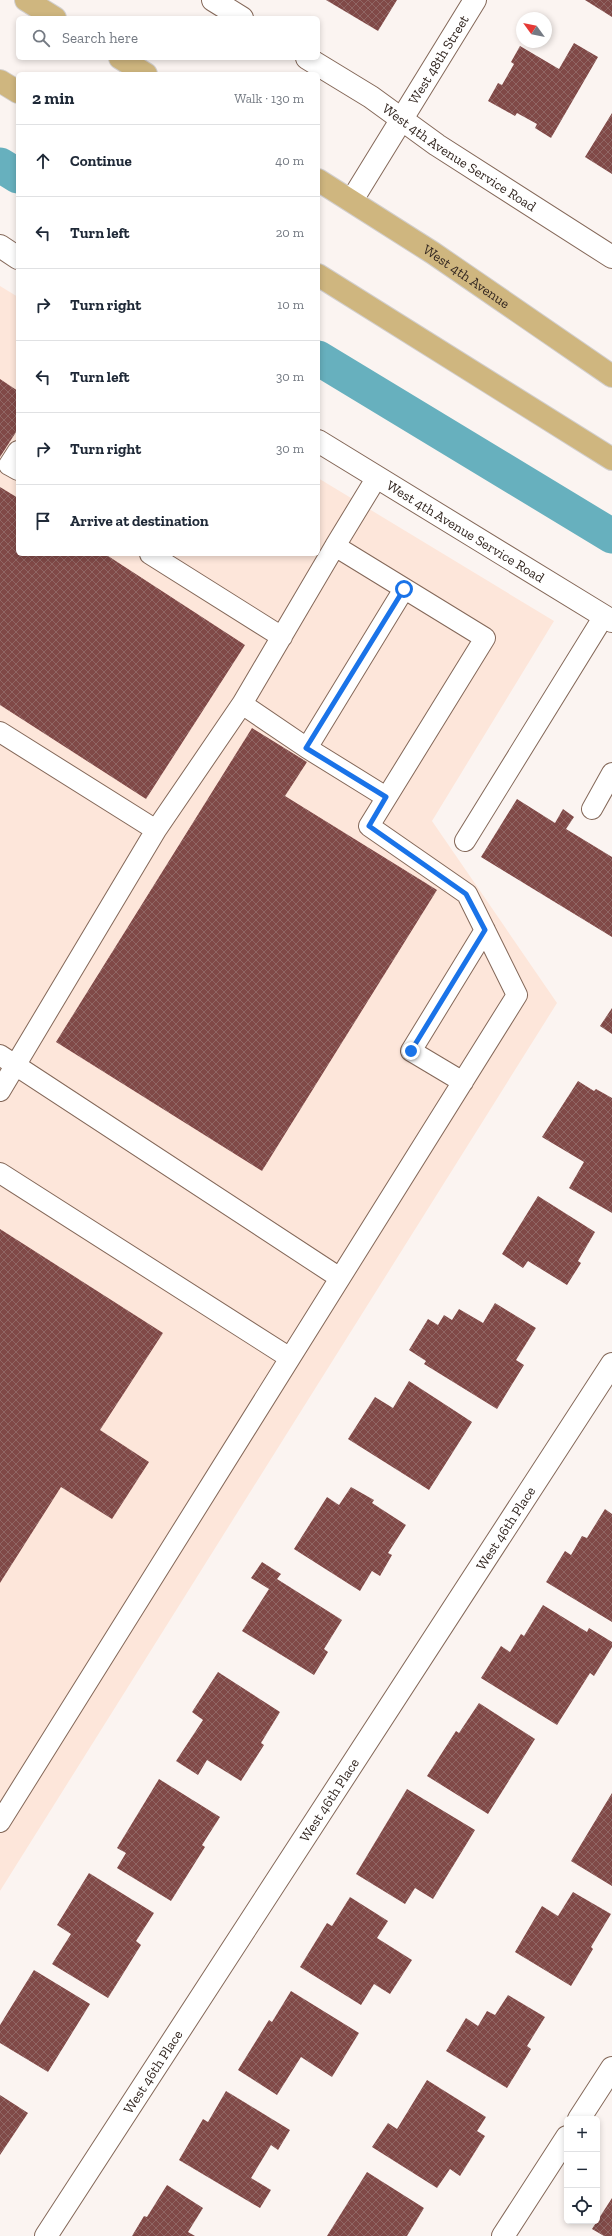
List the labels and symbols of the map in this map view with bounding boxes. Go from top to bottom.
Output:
street label: West 48th Street [405,11,473,107]
north arrow [516,12,552,48]
street label: West 4th Avenue Service Road [379,100,540,215]
street label: West 4th Avenue [420,241,513,312]
street label: West 4th Avenue Service Road [384,477,548,586]
route start [395,580,413,598]
route end [402,1042,420,1060]
street label: West 46th Place [472,1483,539,1573]
street label: West 46th Place [296,1754,363,1845]
street label: West 46th Place [119,2026,186,2117]

